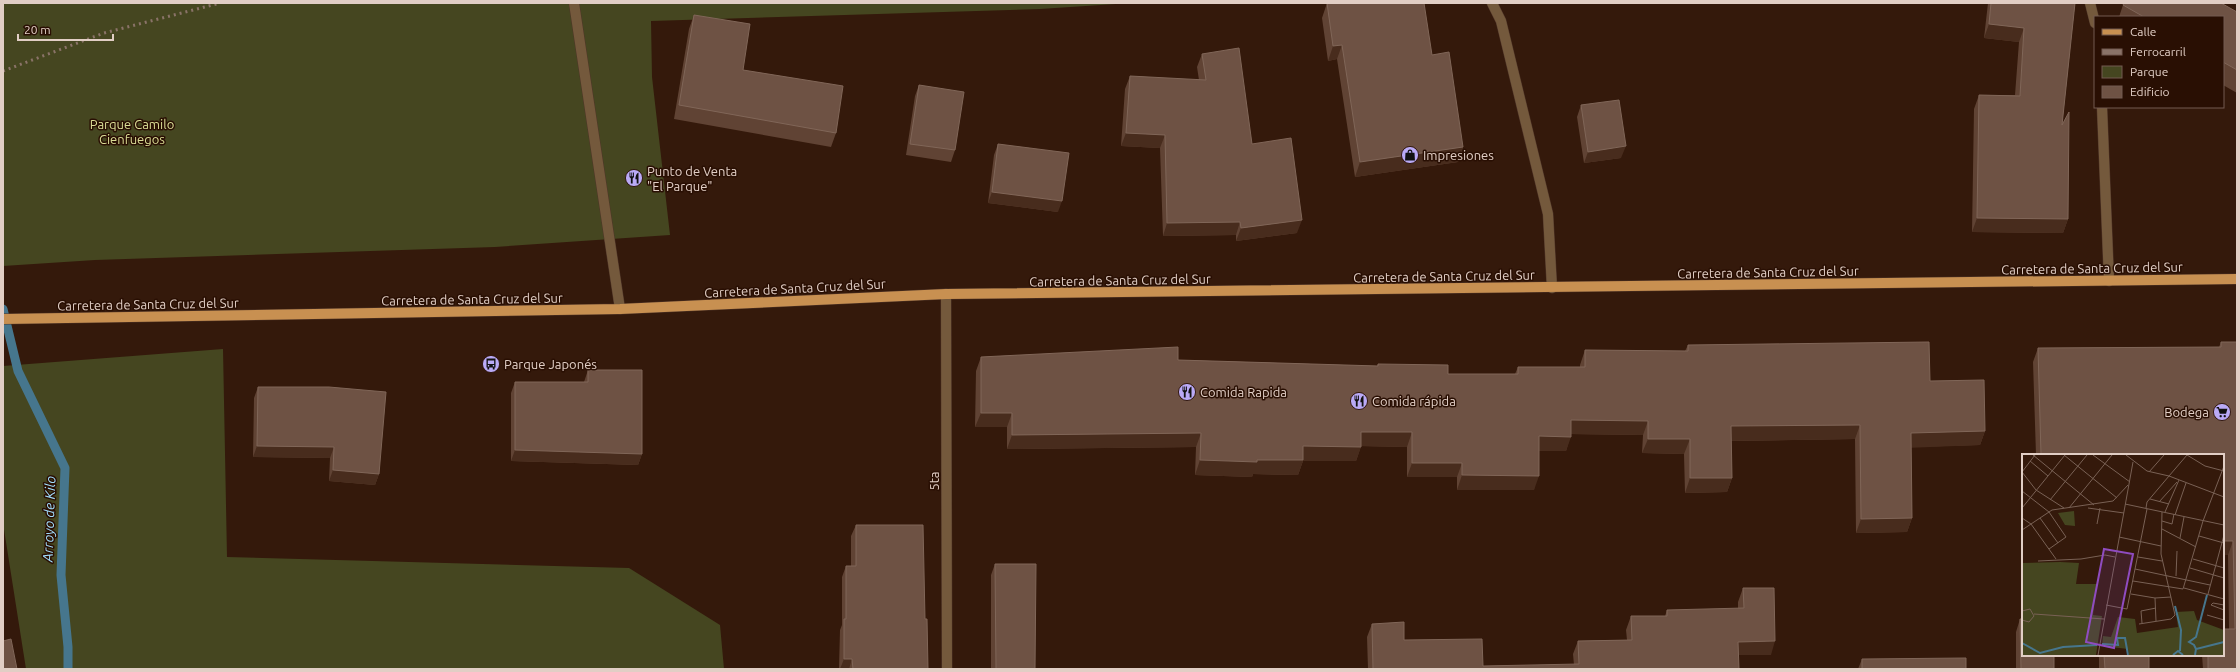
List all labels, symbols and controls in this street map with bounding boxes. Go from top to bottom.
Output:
scale bar [18,16,113,42]
legend [2094,16,2224,108]
text: 20 m [24,23,51,36]
text: Calle [2130,25,2156,38]
text: Ferrocarril [2130,45,2186,58]
text: Parque [2130,65,2168,78]
text: Edificio [2130,85,2170,98]
park label: Parque Camilo Cienfuegos [90,117,174,146]
shop icon: Impresiones [1400,145,1420,165]
place label: Impresiones [1423,148,1494,162]
place label: Punto de Venta "El Parque" [647,164,737,193]
restaurant icon: Punto de Venta "El Parque" [624,168,644,188]
street label: Carretera de Santa Cruz del Sur [2001,259,2183,277]
street label: Carretera de Santa Cruz del Sur [1677,263,1859,281]
street label: Carretera de Santa Cruz del Sur [1353,267,1535,285]
street label: Carretera de Santa Cruz del Sur [1029,271,1211,289]
street label: Carretera de Santa Cruz del Sur [704,276,886,300]
street label: Carretera de Santa Cruz del Sur [381,290,563,308]
street label: Carretera de Santa Cruz del Sur [57,295,239,313]
bus stop icon: Parque Japonés [481,354,501,374]
place label: Parque Japonés [504,357,597,371]
restaurant icon: Comida Rapida [1177,382,1197,402]
place label: Comida Rapida [1200,385,1287,399]
restaurant icon: Comida rápida [1349,391,1369,411]
place label: Comida rápida [1372,394,1456,408]
supermarket icon: Bodega [2212,402,2232,422]
place label: Bodega [2164,405,2209,419]
inset map [2022,454,2224,656]
street label: 5ta [927,471,941,491]
water label: Arroyo de Kilo [39,475,59,563]

